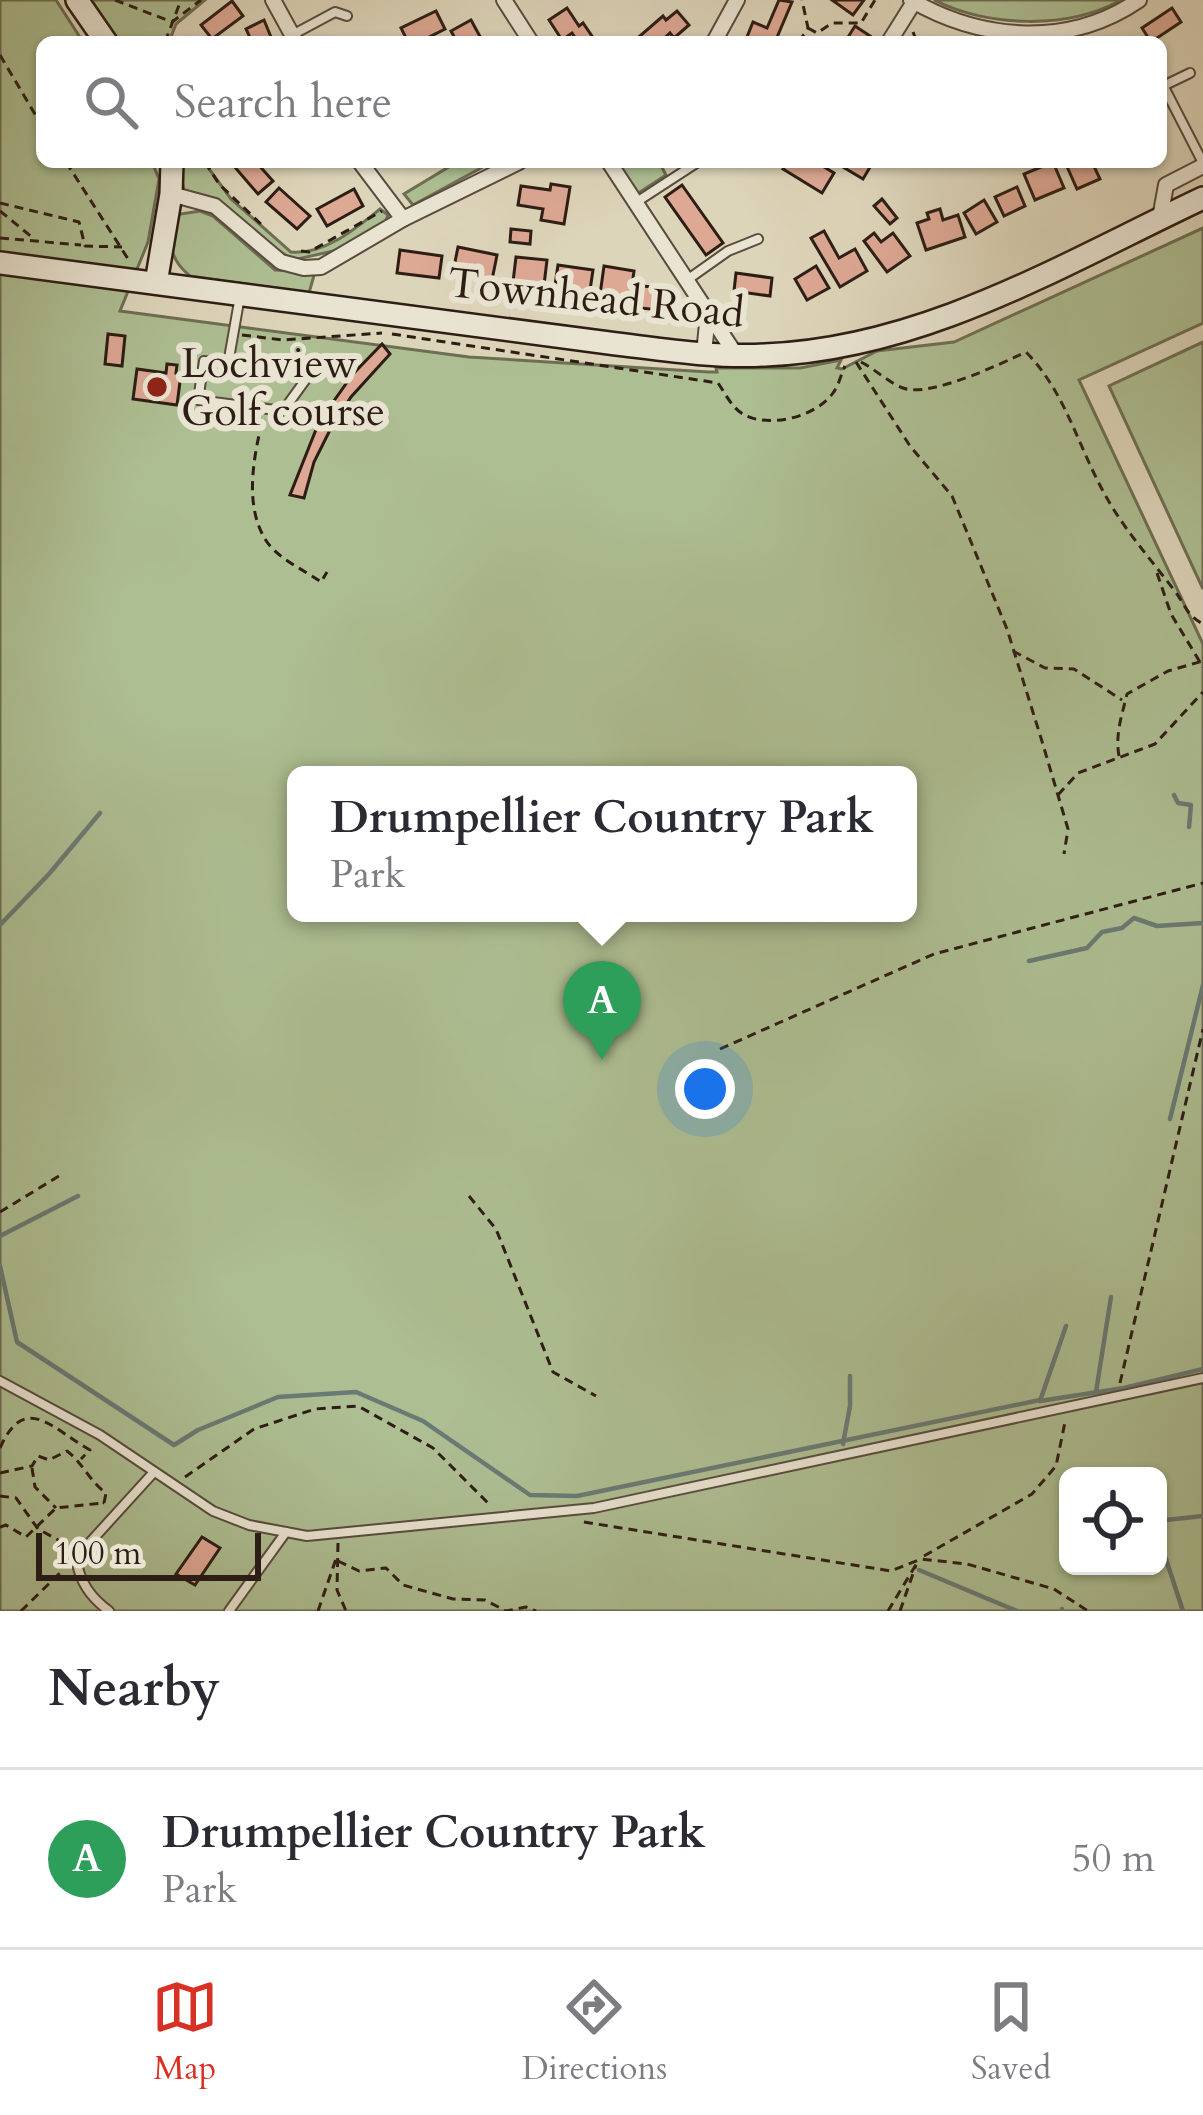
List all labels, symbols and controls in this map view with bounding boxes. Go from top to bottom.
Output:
search box [36,36,1167,168]
icon: search [78,69,144,135]
text: Search here [174,72,392,133]
street label: Townhead Road [445,254,747,342]
place label: Lochview Golf course [181,335,385,440]
marker: Lochview Golf course [144,374,170,400]
popup [287,766,917,922]
text: Drumpellier Country Park [330,787,874,848]
text: Park [330,848,405,901]
pin: A [563,961,641,1060]
your location [675,1059,735,1119]
map controls [1059,1467,1167,1575]
button: locate [1059,1467,1167,1575]
scale bar [36,1527,261,1580]
text: 100 m [54,1531,141,1576]
text: Nearby [48,1654,220,1724]
text: Drumpellier Country Park [162,1802,706,1863]
text: A [72,1832,102,1885]
text: 50 m [1072,1832,1155,1885]
text: Park [162,1863,237,1916]
tab: Map [152,1974,218,2091]
tab: Directions [522,1974,667,2091]
tab: Saved [971,1974,1051,2091]

